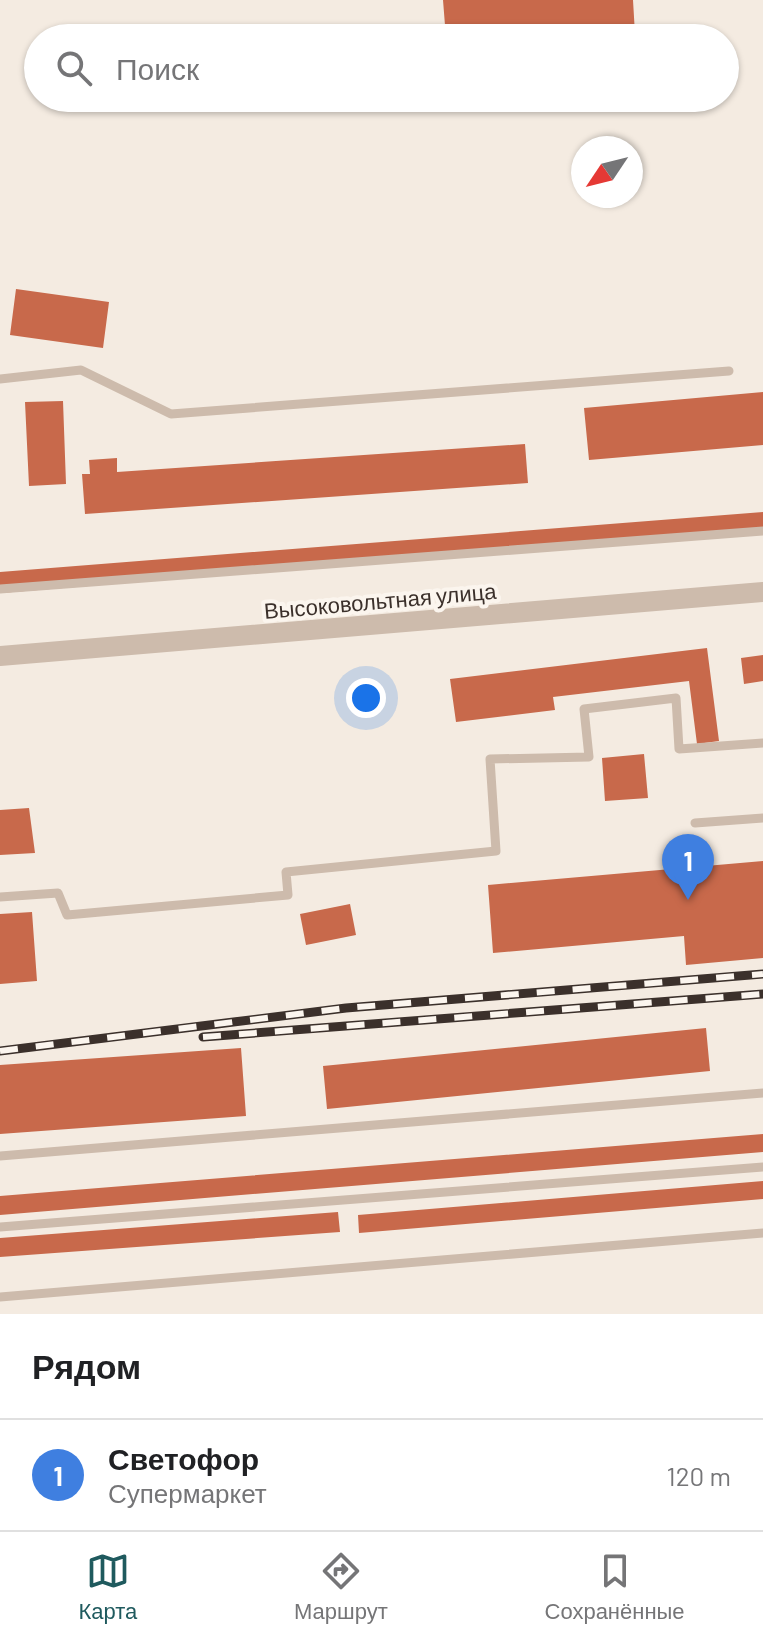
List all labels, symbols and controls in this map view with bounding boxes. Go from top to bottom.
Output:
search box [24,24,739,112]
icon: search [52,46,96,90]
text: Поиск [116,50,199,86]
north arrow [571,136,643,208]
street label: Высоковольтная улица [263,577,498,624]
your location [346,678,386,718]
pin: 1 [662,834,714,900]
text: Рядом [32,1345,141,1386]
text: Светофор [108,1440,259,1476]
text: 1 [53,1460,63,1491]
text: 120 m [667,1460,731,1491]
text: Супермаркет [108,1477,267,1508]
tab: Карта [78,1549,137,1625]
tab: Маршрут [294,1549,388,1625]
tab: Сохранённые [545,1549,685,1625]

